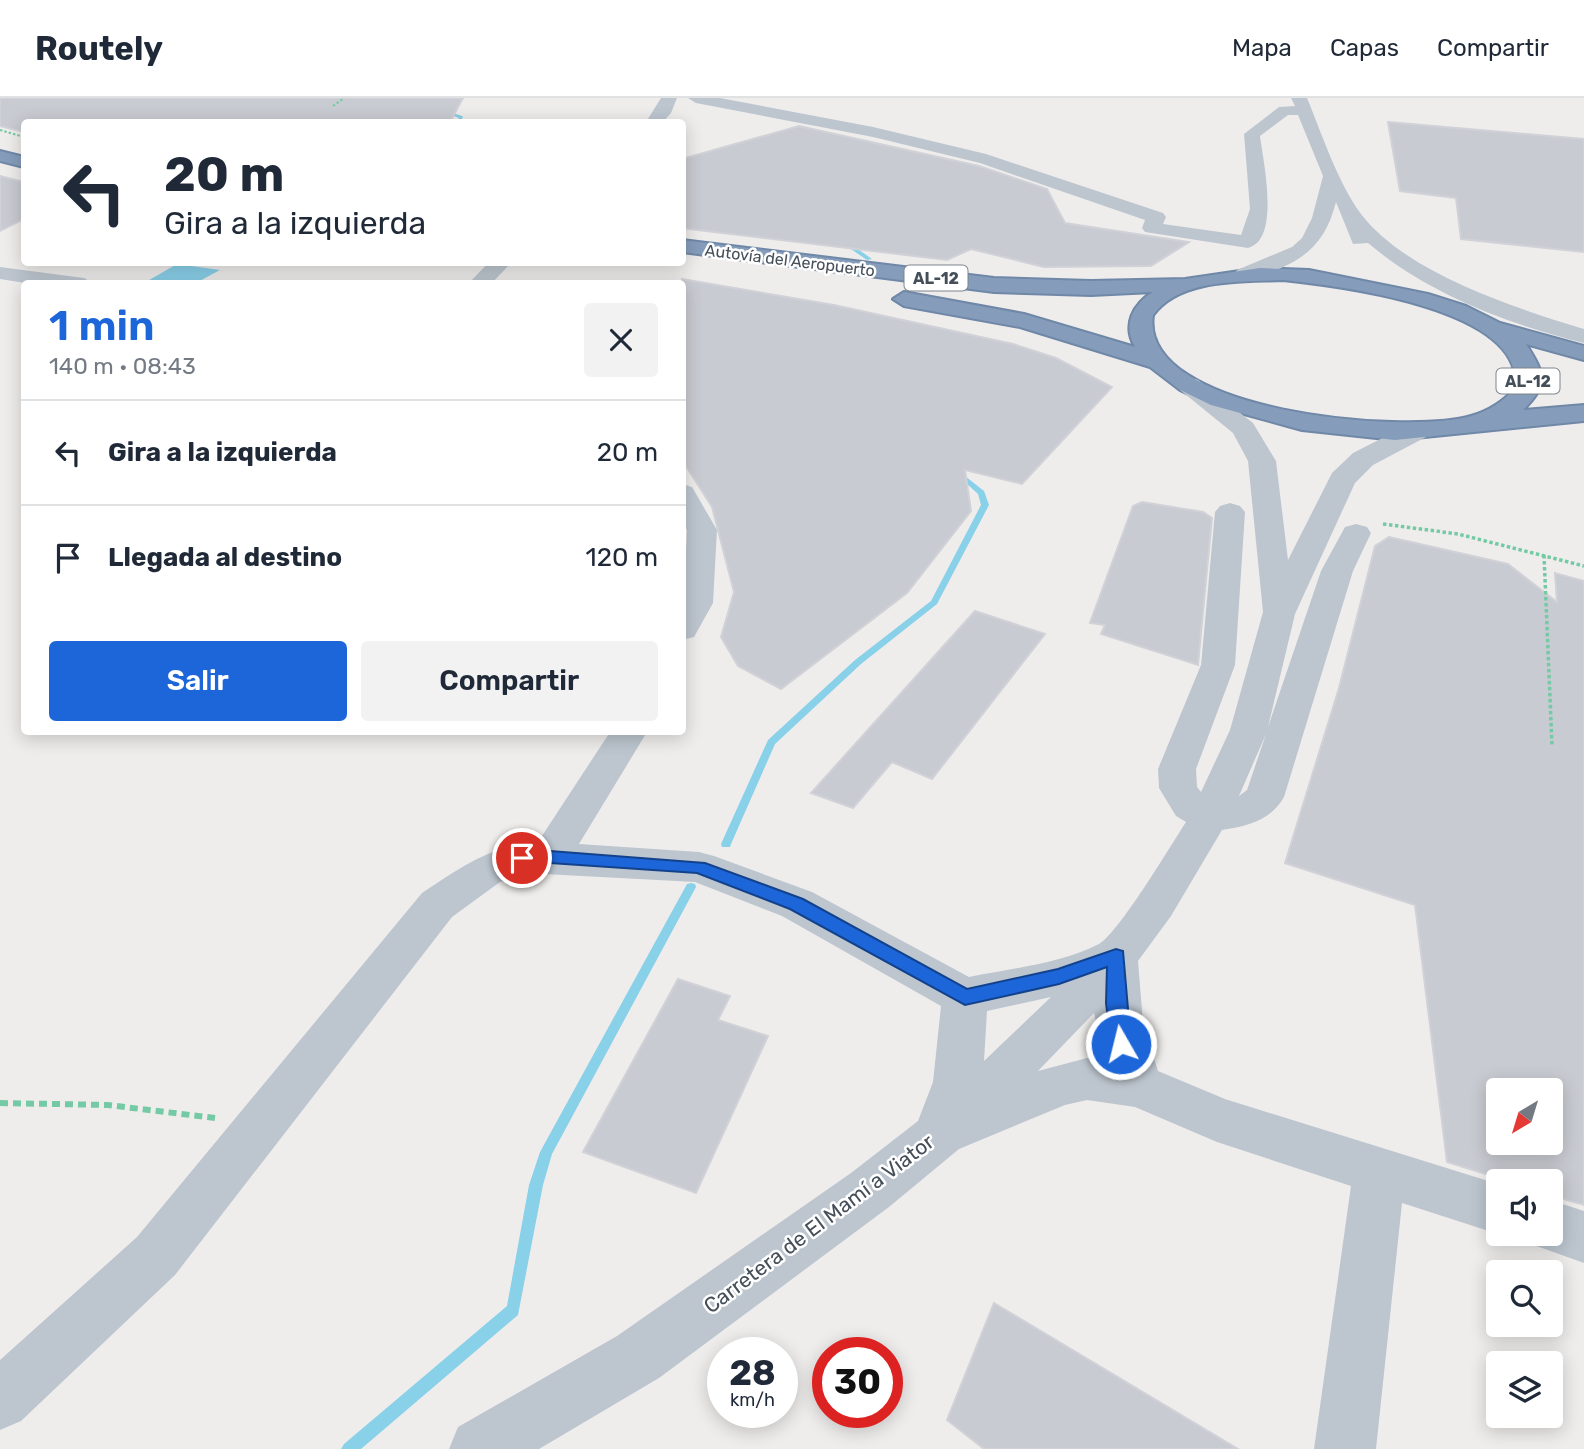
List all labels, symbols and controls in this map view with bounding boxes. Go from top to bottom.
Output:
text: Routely [35,29,163,68]
text: Mapa [1232,34,1292,62]
text: Capas [1330,34,1399,62]
text: Compartir [1437,34,1549,62]
text: 20 m [164,145,285,203]
icon: left [49,147,140,238]
text: Gira a la izquierda [164,204,426,242]
street label: Autovía del Aeropuerto [704,241,876,280]
road number: AL-12 [904,266,968,290]
text: 1 min [49,301,155,351]
button: close [584,303,658,377]
text: 140 m · 08:43 [49,352,196,380]
road number: AL-12 [1496,368,1560,394]
icon: left [49,434,87,472]
text: Gira a la izquierda [108,437,337,468]
text: 20 m [597,437,658,468]
icon: arrive [49,539,87,577]
text: Llegada al destino [108,542,342,573]
text: 120 m [586,542,658,573]
button: Salir [49,641,347,721]
button: Compartir [361,641,658,721]
pin [492,828,552,888]
icon: arrive [503,839,541,877]
position arrow [1084,1007,1158,1081]
north arrow [1486,1078,1563,1155]
map controls [1486,1078,1563,1428]
street label: Carretera de El Mamí a Viator [699,1129,939,1318]
button: sound [1486,1169,1563,1246]
button: search [1486,1260,1563,1337]
speed limit sign: 30 [812,1337,903,1428]
button: layers [1486,1351,1563,1428]
text: 28 [729,1352,776,1394]
text: km/h [730,1389,775,1411]

